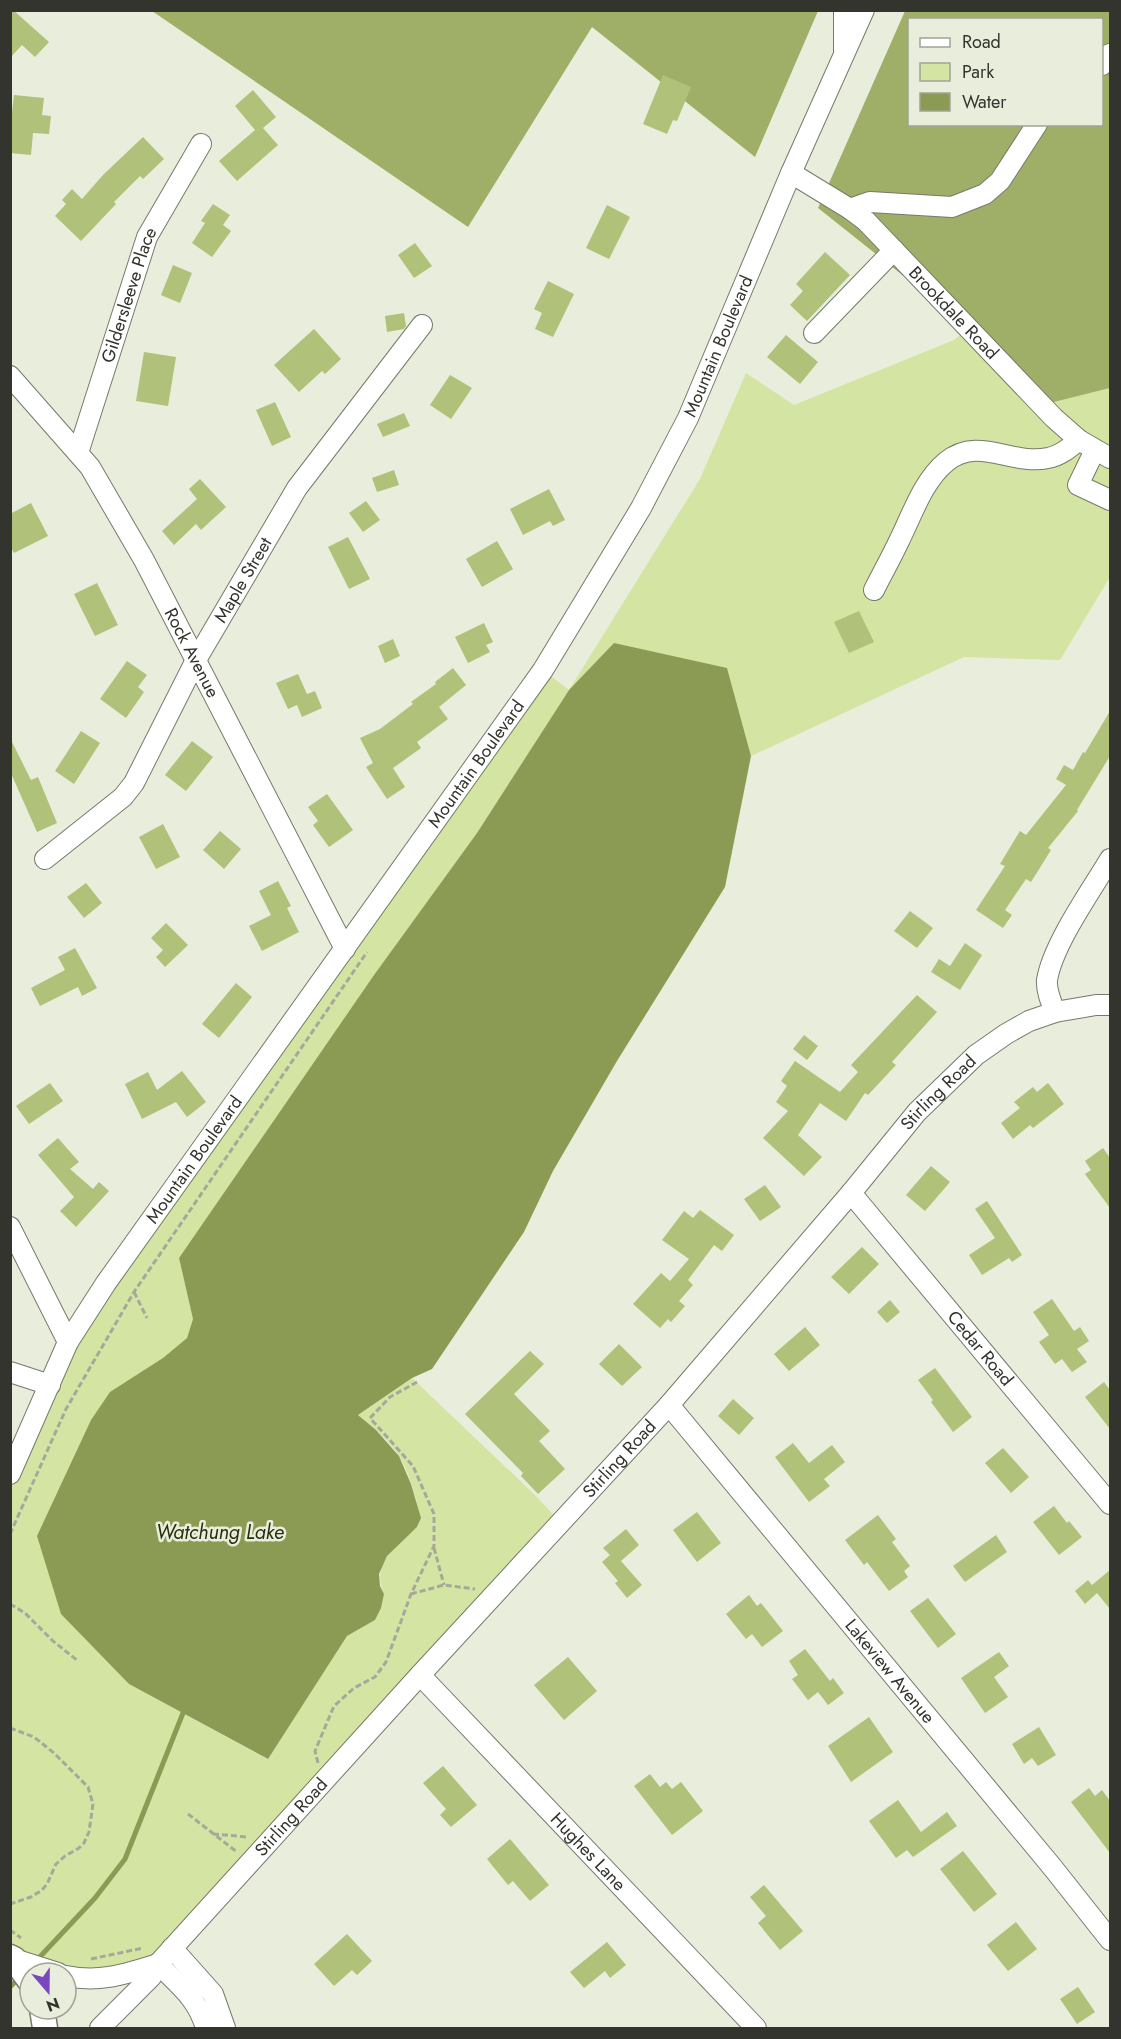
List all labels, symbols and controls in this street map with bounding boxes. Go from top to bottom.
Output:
legend [908,18,1103,126]
text: Road [962,29,1001,55]
text: Park [962,59,994,85]
text: Water [962,89,1007,115]
street label: Gildersleeve Place [95,222,163,366]
street label: Brookdale Road [903,260,1004,365]
street label: Mountain Boulevard [677,271,760,421]
street label: Maple Street [208,532,279,628]
street label: Rock Avenue [158,603,226,702]
street label: Mountain Boulevard [422,695,531,833]
street label: Stirling Road [894,1049,982,1136]
street label: Mountain Boulevard [139,1090,249,1229]
street label: Cedar Road [941,1305,1019,1392]
street label: Stirling Road [577,1414,662,1504]
water label: Watchung Lake [156,1518,284,1547]
street label: Lakeview Avenue [839,1613,941,1729]
street label: Stirling Road [249,1772,334,1862]
street label: Hughes Lane [545,1807,632,1897]
north arrow [18,1961,78,2021]
text: N [43,1992,63,2018]

